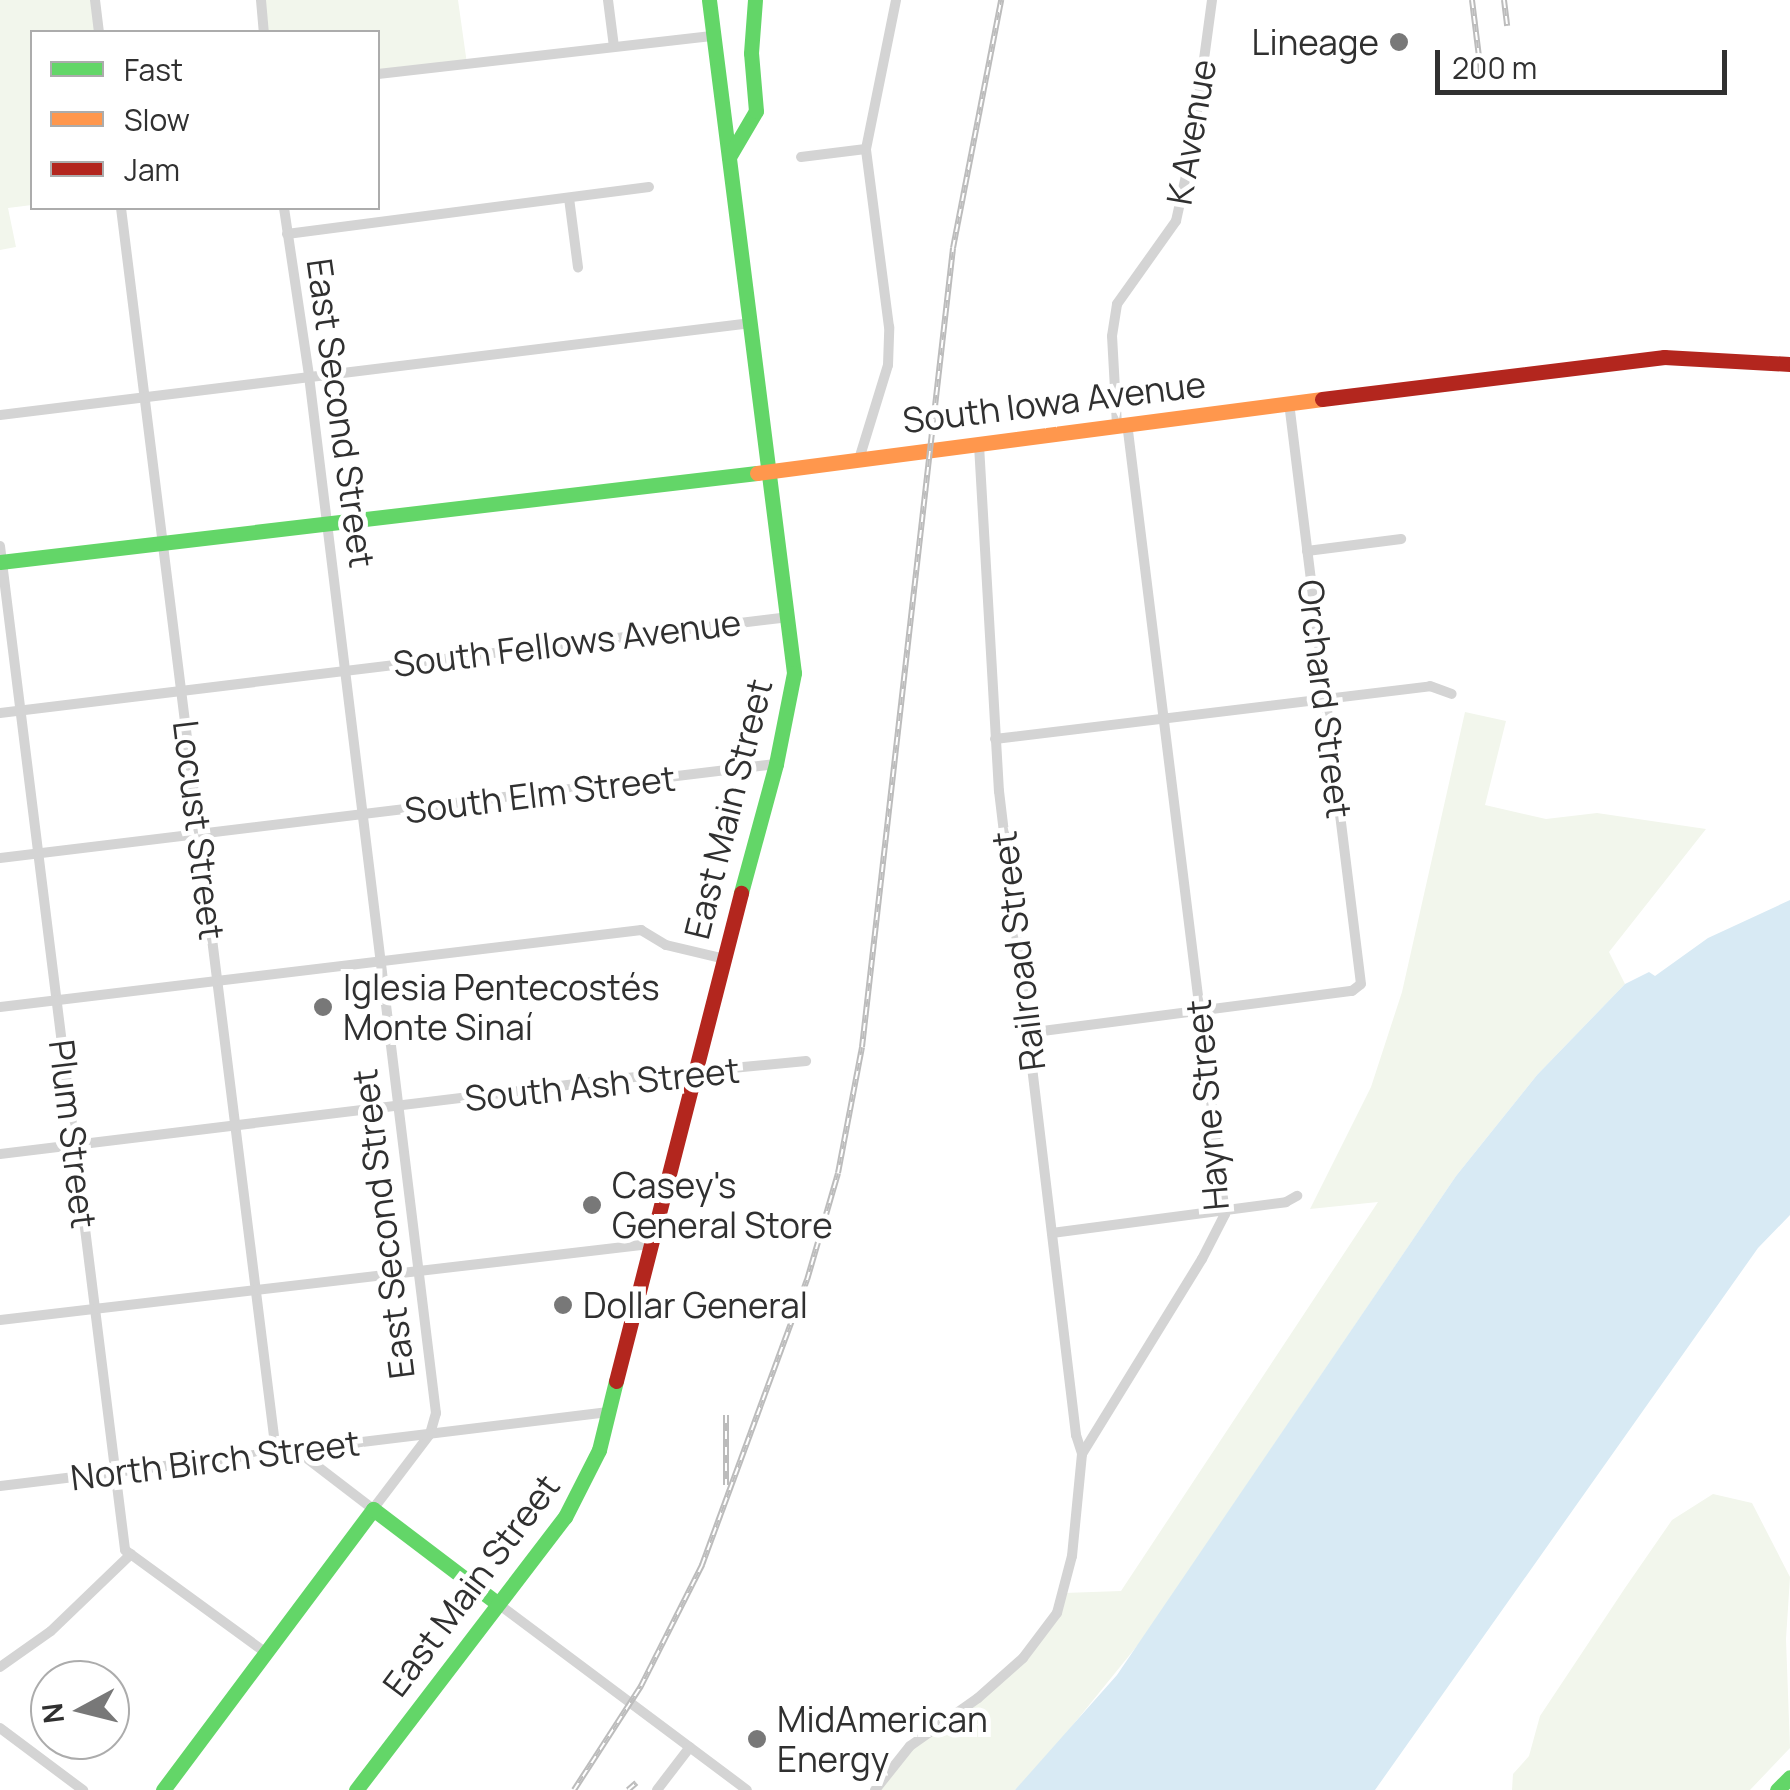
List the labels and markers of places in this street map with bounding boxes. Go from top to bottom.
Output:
place label: Lineage [1252,21,1379,63]
marker: Lineage [1388,31,1410,53]
place label: Iglesia Pentecostés Monte Sinaí [343,966,660,1048]
marker: Iglesia Pentecostés Monte Sinaí [312,996,334,1018]
place label: Casey's General Store [612,1164,833,1246]
marker: Casey's General Store [581,1194,603,1216]
place label: Dollar General [583,1284,808,1326]
marker: Dollar General [552,1294,574,1316]
place label: MidAmerican Energy [777,1698,988,1780]
marker: MidAmerican Energy [746,1728,768,1750]

